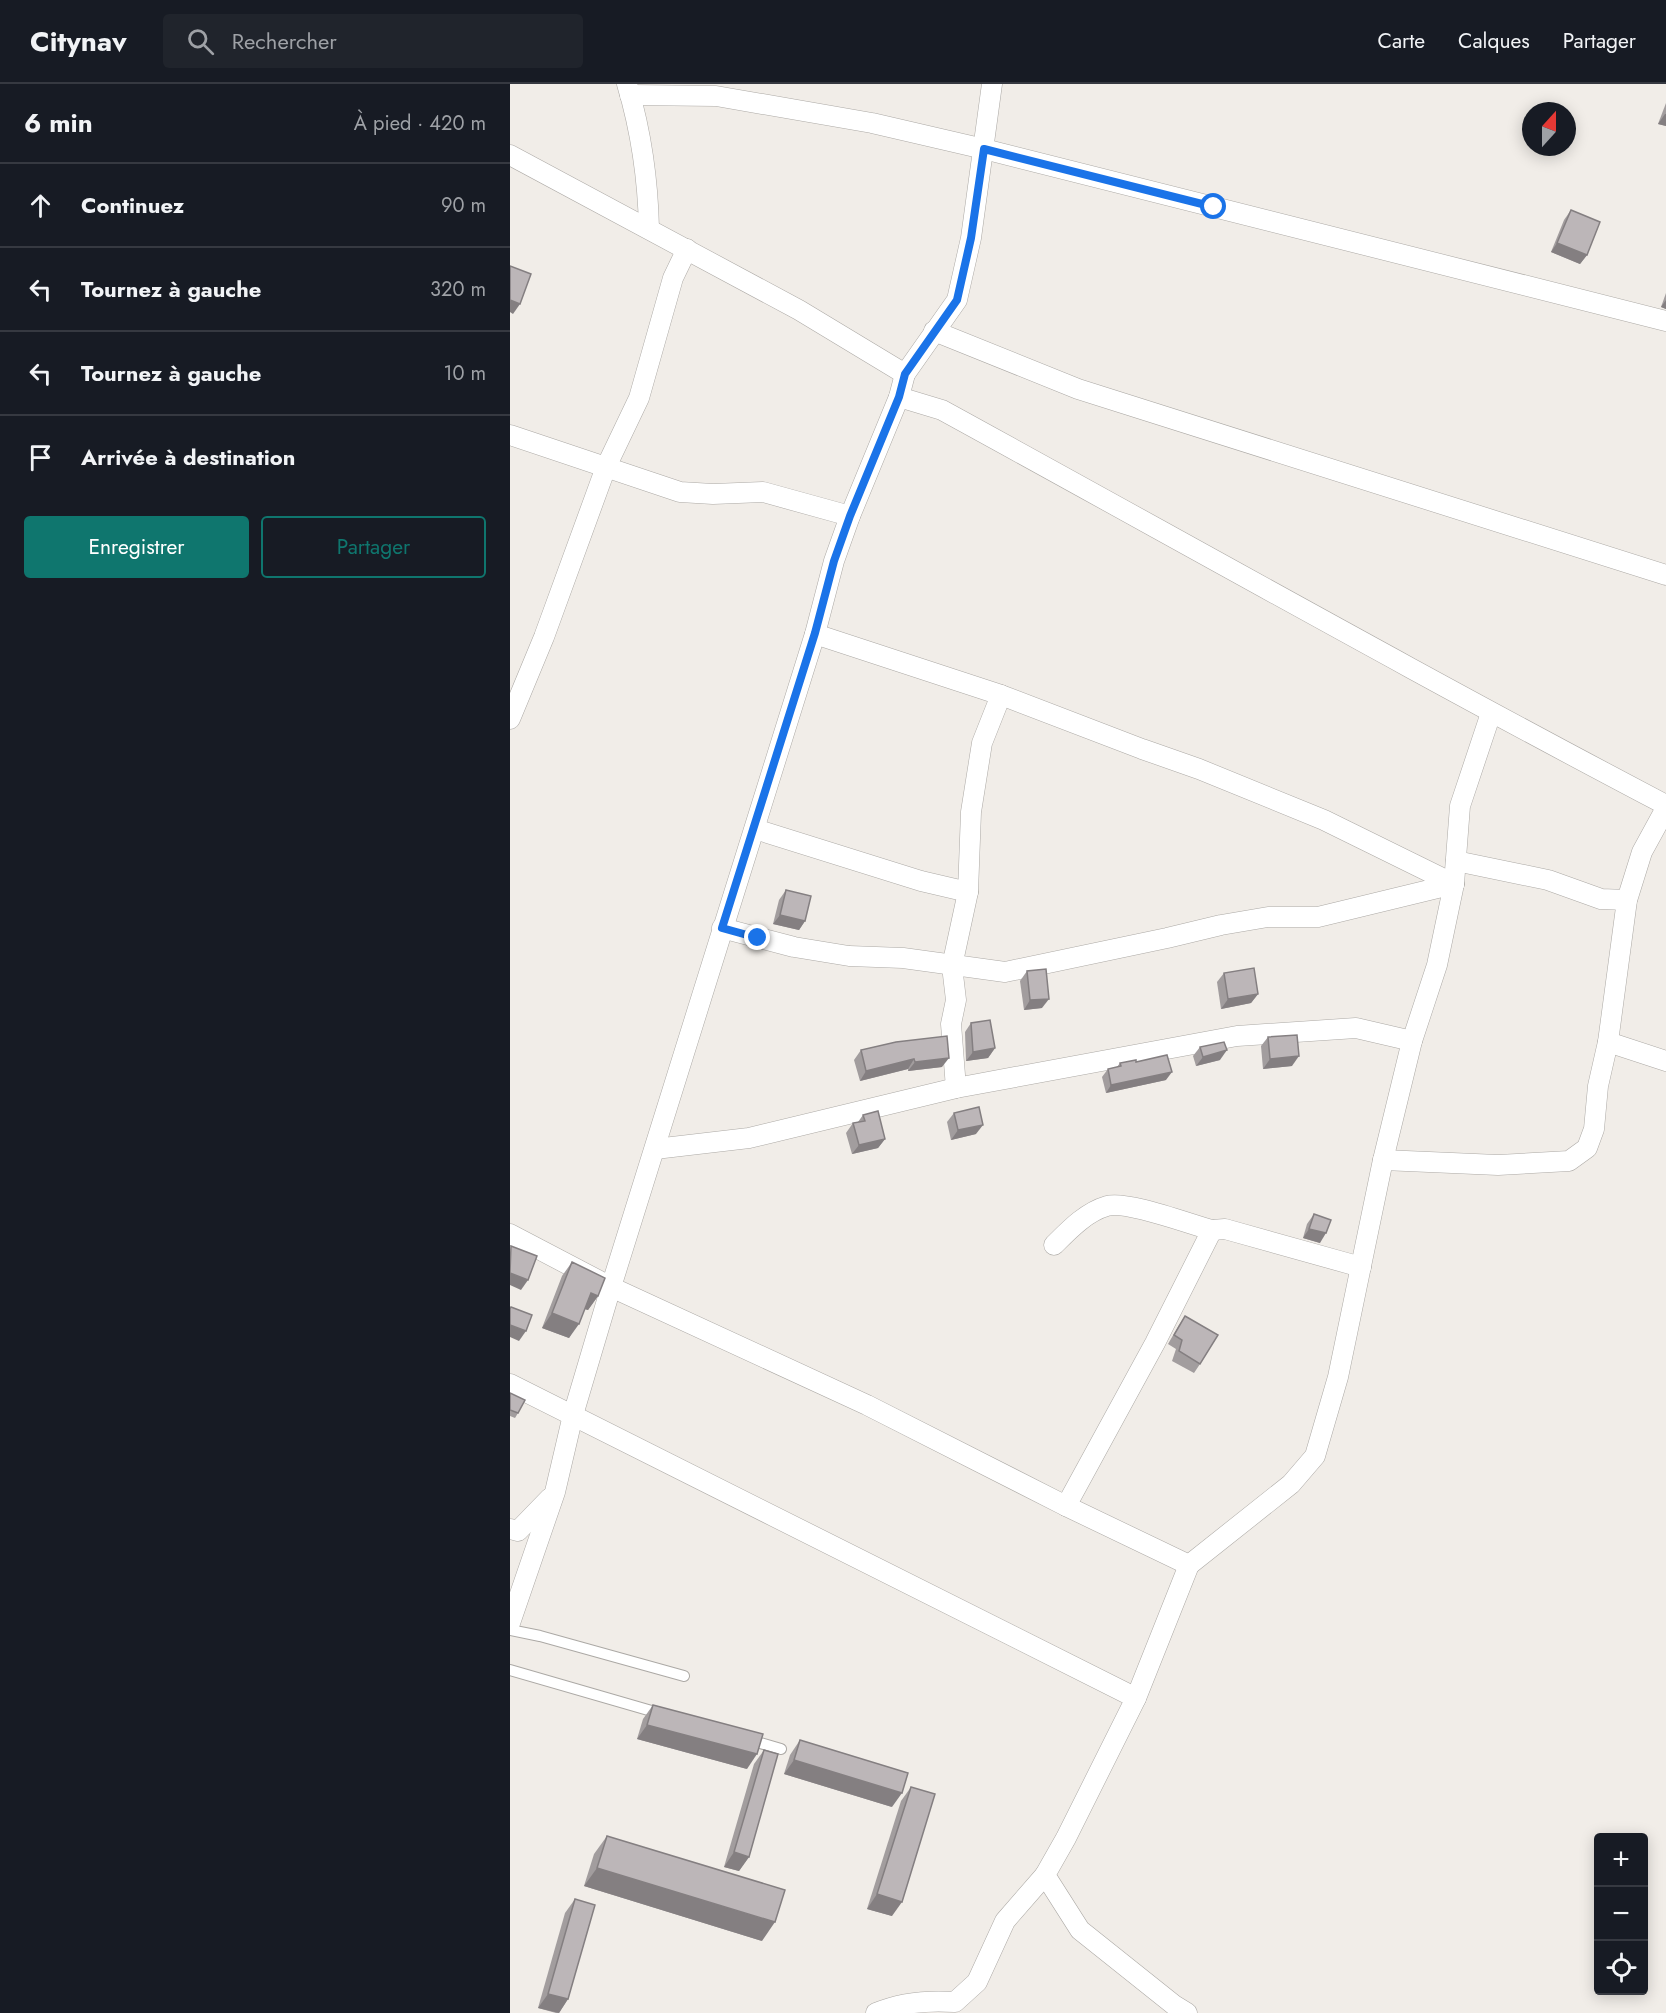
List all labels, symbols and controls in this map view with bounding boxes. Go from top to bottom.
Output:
search box [163,14,583,68]
text: Citynav [30,21,127,62]
icon: search [184,25,217,58]
text: Rechercher [232,25,337,57]
text: Carte [1378,26,1425,56]
text: Calques [1458,26,1530,56]
text: Partager [1563,26,1636,56]
north arrow [1522,102,1576,156]
text: 6 min [24,104,93,142]
text: À pied · 420 m [354,109,486,138]
icon: ahead [24,189,57,222]
text: Continuez [81,189,184,221]
text: 90 m [441,191,486,220]
route start [1200,193,1226,219]
icon: left [24,273,57,306]
text: Tournez à gauche [81,273,261,305]
text: 320 m [430,275,486,304]
icon: left [24,357,57,390]
text: Tournez à gauche [81,357,261,389]
text: 10 m [443,359,486,388]
icon: arrive [24,441,57,474]
text: Arrivée à destination [81,441,295,473]
button: Enregistrer [24,516,249,578]
button: Partager [261,516,486,578]
route end [744,924,770,950]
map controls [1594,1833,1648,1995]
button: + [1594,1833,1648,1887]
button: − [1594,1887,1648,1941]
button: locate [1594,1941,1648,1995]

